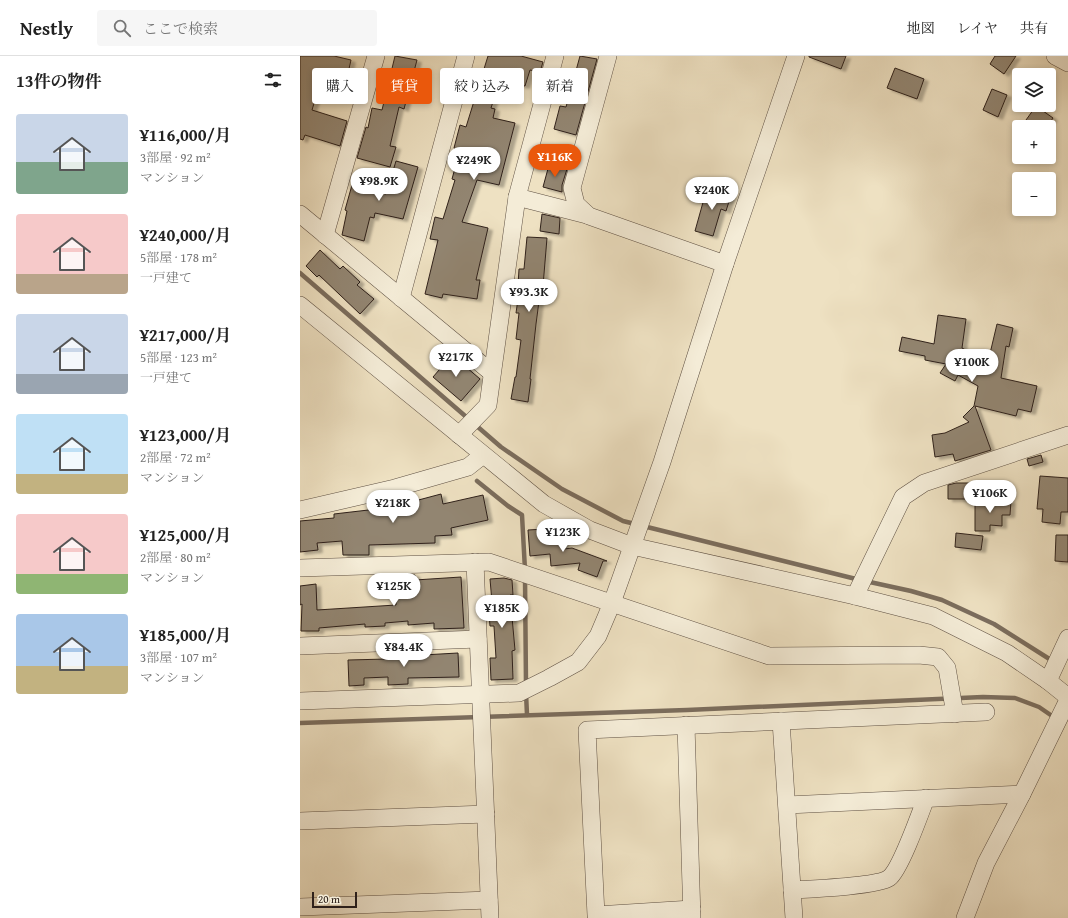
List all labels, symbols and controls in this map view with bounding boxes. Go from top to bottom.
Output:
search box [97,10,377,46]
text: Nestly [20,14,73,42]
icon: search [111,17,133,39]
text: ここで検索 [143,18,218,39]
text: 地図 [907,18,935,38]
text: レイヤ [957,18,998,38]
text: 共有 [1020,18,1048,38]
text: 13件の物件 [16,68,102,93]
chip: 購入 [312,68,368,104]
chip: 賃貸 [376,68,432,104]
chip: 絞り込み [440,68,524,104]
chip: 新着 [532,68,588,104]
map controls [1012,68,1056,216]
button: layers [1012,68,1056,112]
icon: filters [262,69,284,91]
button: + [1012,120,1056,164]
text: ¥116,000/月 [140,122,232,147]
icon: home [48,130,96,178]
pin: ¥116K [527,144,583,178]
pin: ¥249K [446,147,502,181]
text: ¥116K [537,147,573,166]
text: 3部屋 · 92 m² [140,148,211,167]
text: ¥249K [456,150,492,169]
text: マンション [140,168,204,187]
pin: ¥98.9K [346,168,412,202]
text: ¥98.9K [360,171,398,190]
button: − [1012,172,1056,216]
pin: ¥240K [684,177,740,211]
text: ¥240K [694,180,730,199]
text: ¥240,000/月 [140,222,232,247]
icon: home [48,230,96,278]
text: 5部屋 · 178 m² [140,248,217,267]
text: 一戸建て [140,268,192,287]
pin: ¥93.3K [496,279,562,313]
text: ¥93.3K [510,282,548,301]
text: ¥217,000/月 [140,322,232,347]
icon: home [48,330,96,378]
pin: ¥217K [428,344,484,378]
text: ¥217K [438,347,474,366]
text: 5部屋 · 123 m² [140,348,217,367]
pin: ¥100K [944,349,1000,383]
text: ¥100K [954,352,990,371]
text: 一戸建て [140,368,192,387]
text: ¥123,000/月 [140,422,232,447]
icon: home [48,430,96,478]
text: 2部屋 · 72 m² [140,448,211,467]
text: マンション [140,468,204,487]
pin: ¥106K [962,480,1018,514]
text: ¥106K [972,483,1008,502]
pin: ¥218K [365,490,421,524]
text: ¥218K [375,493,411,512]
pin: ¥123K [535,519,591,553]
text: ¥125,000/月 [140,522,232,547]
text: ¥123K [545,522,581,541]
icon: home [48,530,96,578]
text: 2部屋 · 80 m² [140,548,211,567]
text: マンション [140,568,204,587]
pin: ¥125K [366,573,422,607]
text: ¥125K [376,576,412,595]
pin: ¥185K [474,595,530,629]
text: ¥185K [484,598,520,617]
text: ¥185,000/月 [140,622,232,647]
icon: home [48,630,96,678]
pin: ¥84.4K [371,634,437,668]
text: ¥84.4K [385,637,423,656]
text: 3部屋 · 107 m² [140,648,217,667]
text: マンション [140,668,204,687]
scale bar [312,890,357,909]
text: 20 m [318,891,340,907]

